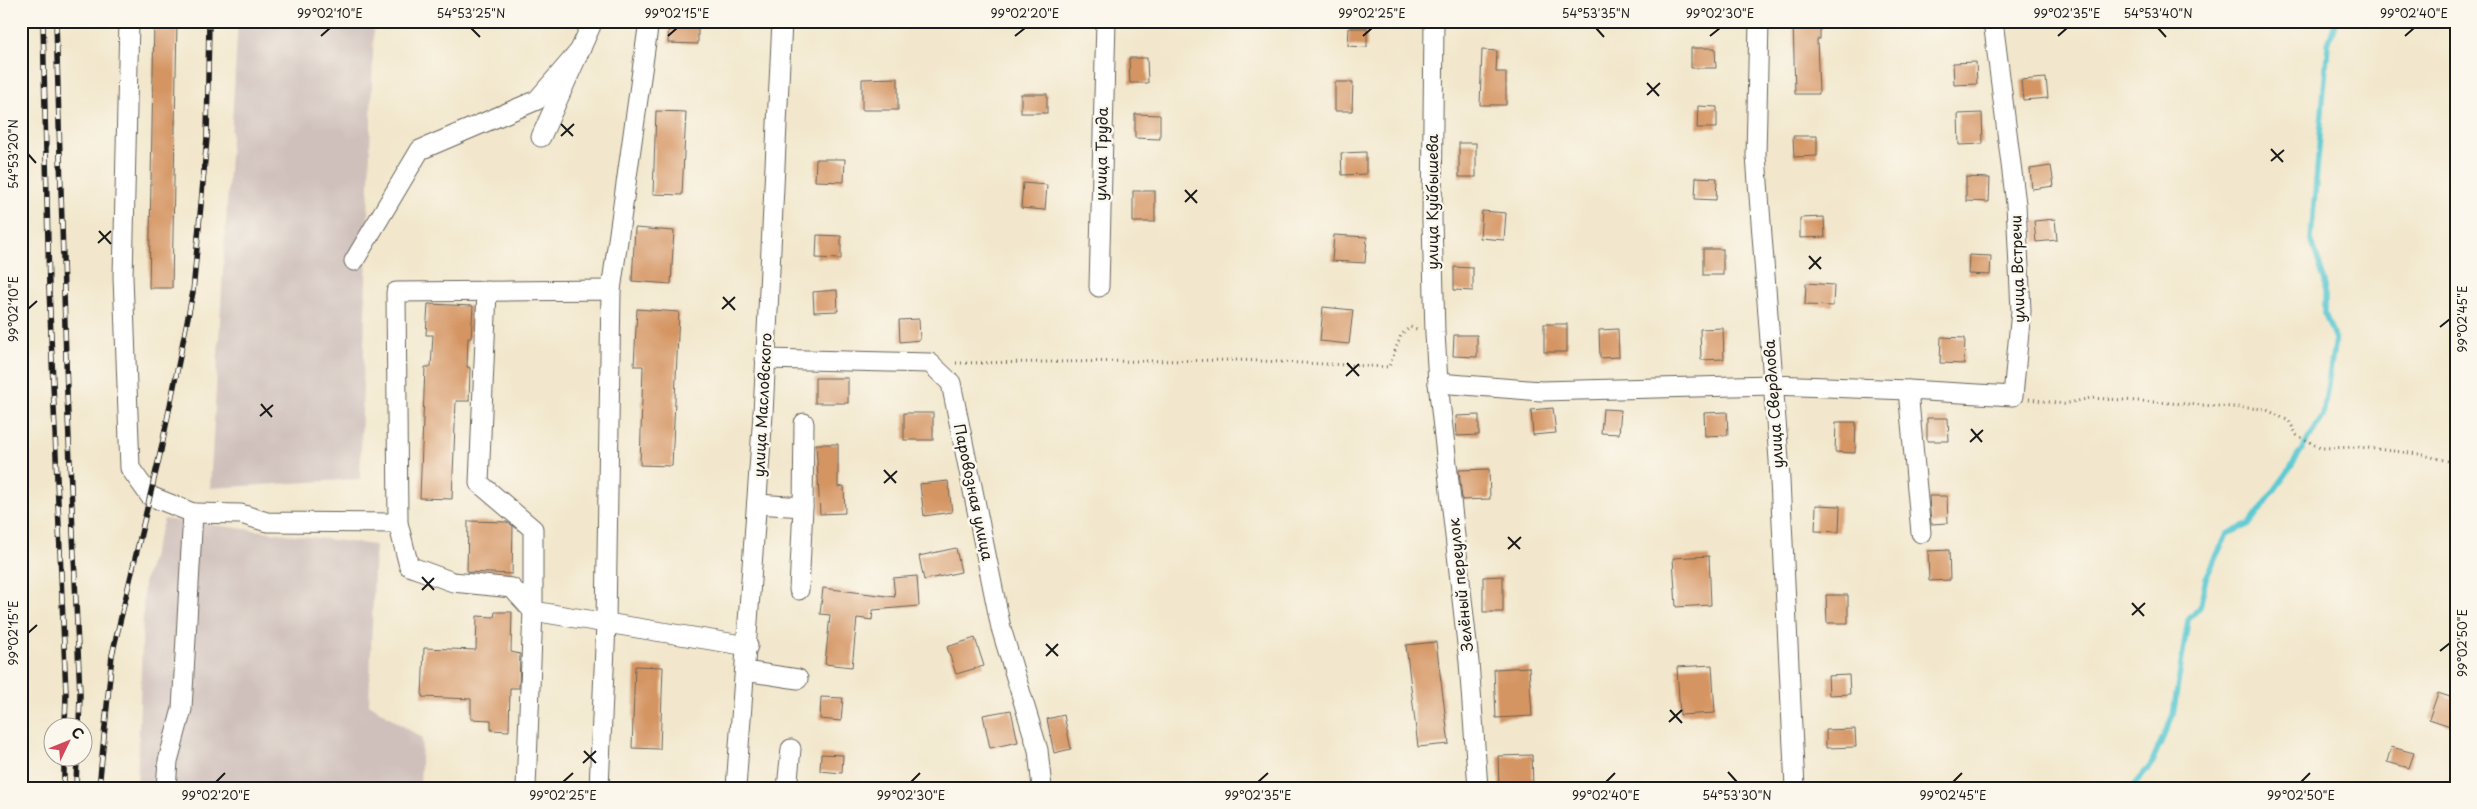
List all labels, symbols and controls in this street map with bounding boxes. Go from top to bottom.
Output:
text: 99°02'10"E [297,4,363,22]
text: 54°53'25"N [437,4,505,22]
text: 99°02'15"E [645,4,709,22]
text: 99°02'20"E [991,4,1059,22]
text: 99°02'25"E [1338,4,1406,22]
text: 54°53'35"N [1562,4,1630,22]
text: 99°02'30"E [1686,4,1754,22]
text: 99°02'35"E [2033,4,2101,22]
text: 54°53'40"N [2123,4,2193,22]
text: 99°02'40"E [2380,4,2448,22]
street label: улица Труда [1088,106,1113,201]
text: 54°53'20"N [4,119,22,189]
street label: улица Куйбышева [1420,133,1443,270]
street label: улица Встречи [2003,215,2030,323]
text: 99°02'10"E [4,276,22,342]
text: 99°02'45"E [2453,286,2471,352]
street label: улица Масловского [746,332,777,478]
street label: улица Свердлова [1756,338,1788,469]
street label: Паровозная улица [949,421,1000,563]
street label: Зелёный переулок [1441,517,1478,653]
text: 99°02'15"E [4,601,22,665]
text: 99°02'50"E [2453,609,2471,677]
north arrow [42,716,92,766]
text: С [67,722,89,744]
text: 99°02'20"E [182,786,250,804]
text: 99°02'25"E [529,786,597,804]
text: 99°02'30"E [877,786,945,804]
text: 99°02'35"E [1224,786,1292,804]
text: 99°02'40"E [1572,786,1640,804]
text: 54°53'30"N [1702,786,1772,804]
text: 99°02'45"E [1920,786,1986,804]
text: 99°02'50"E [2267,786,2335,804]

